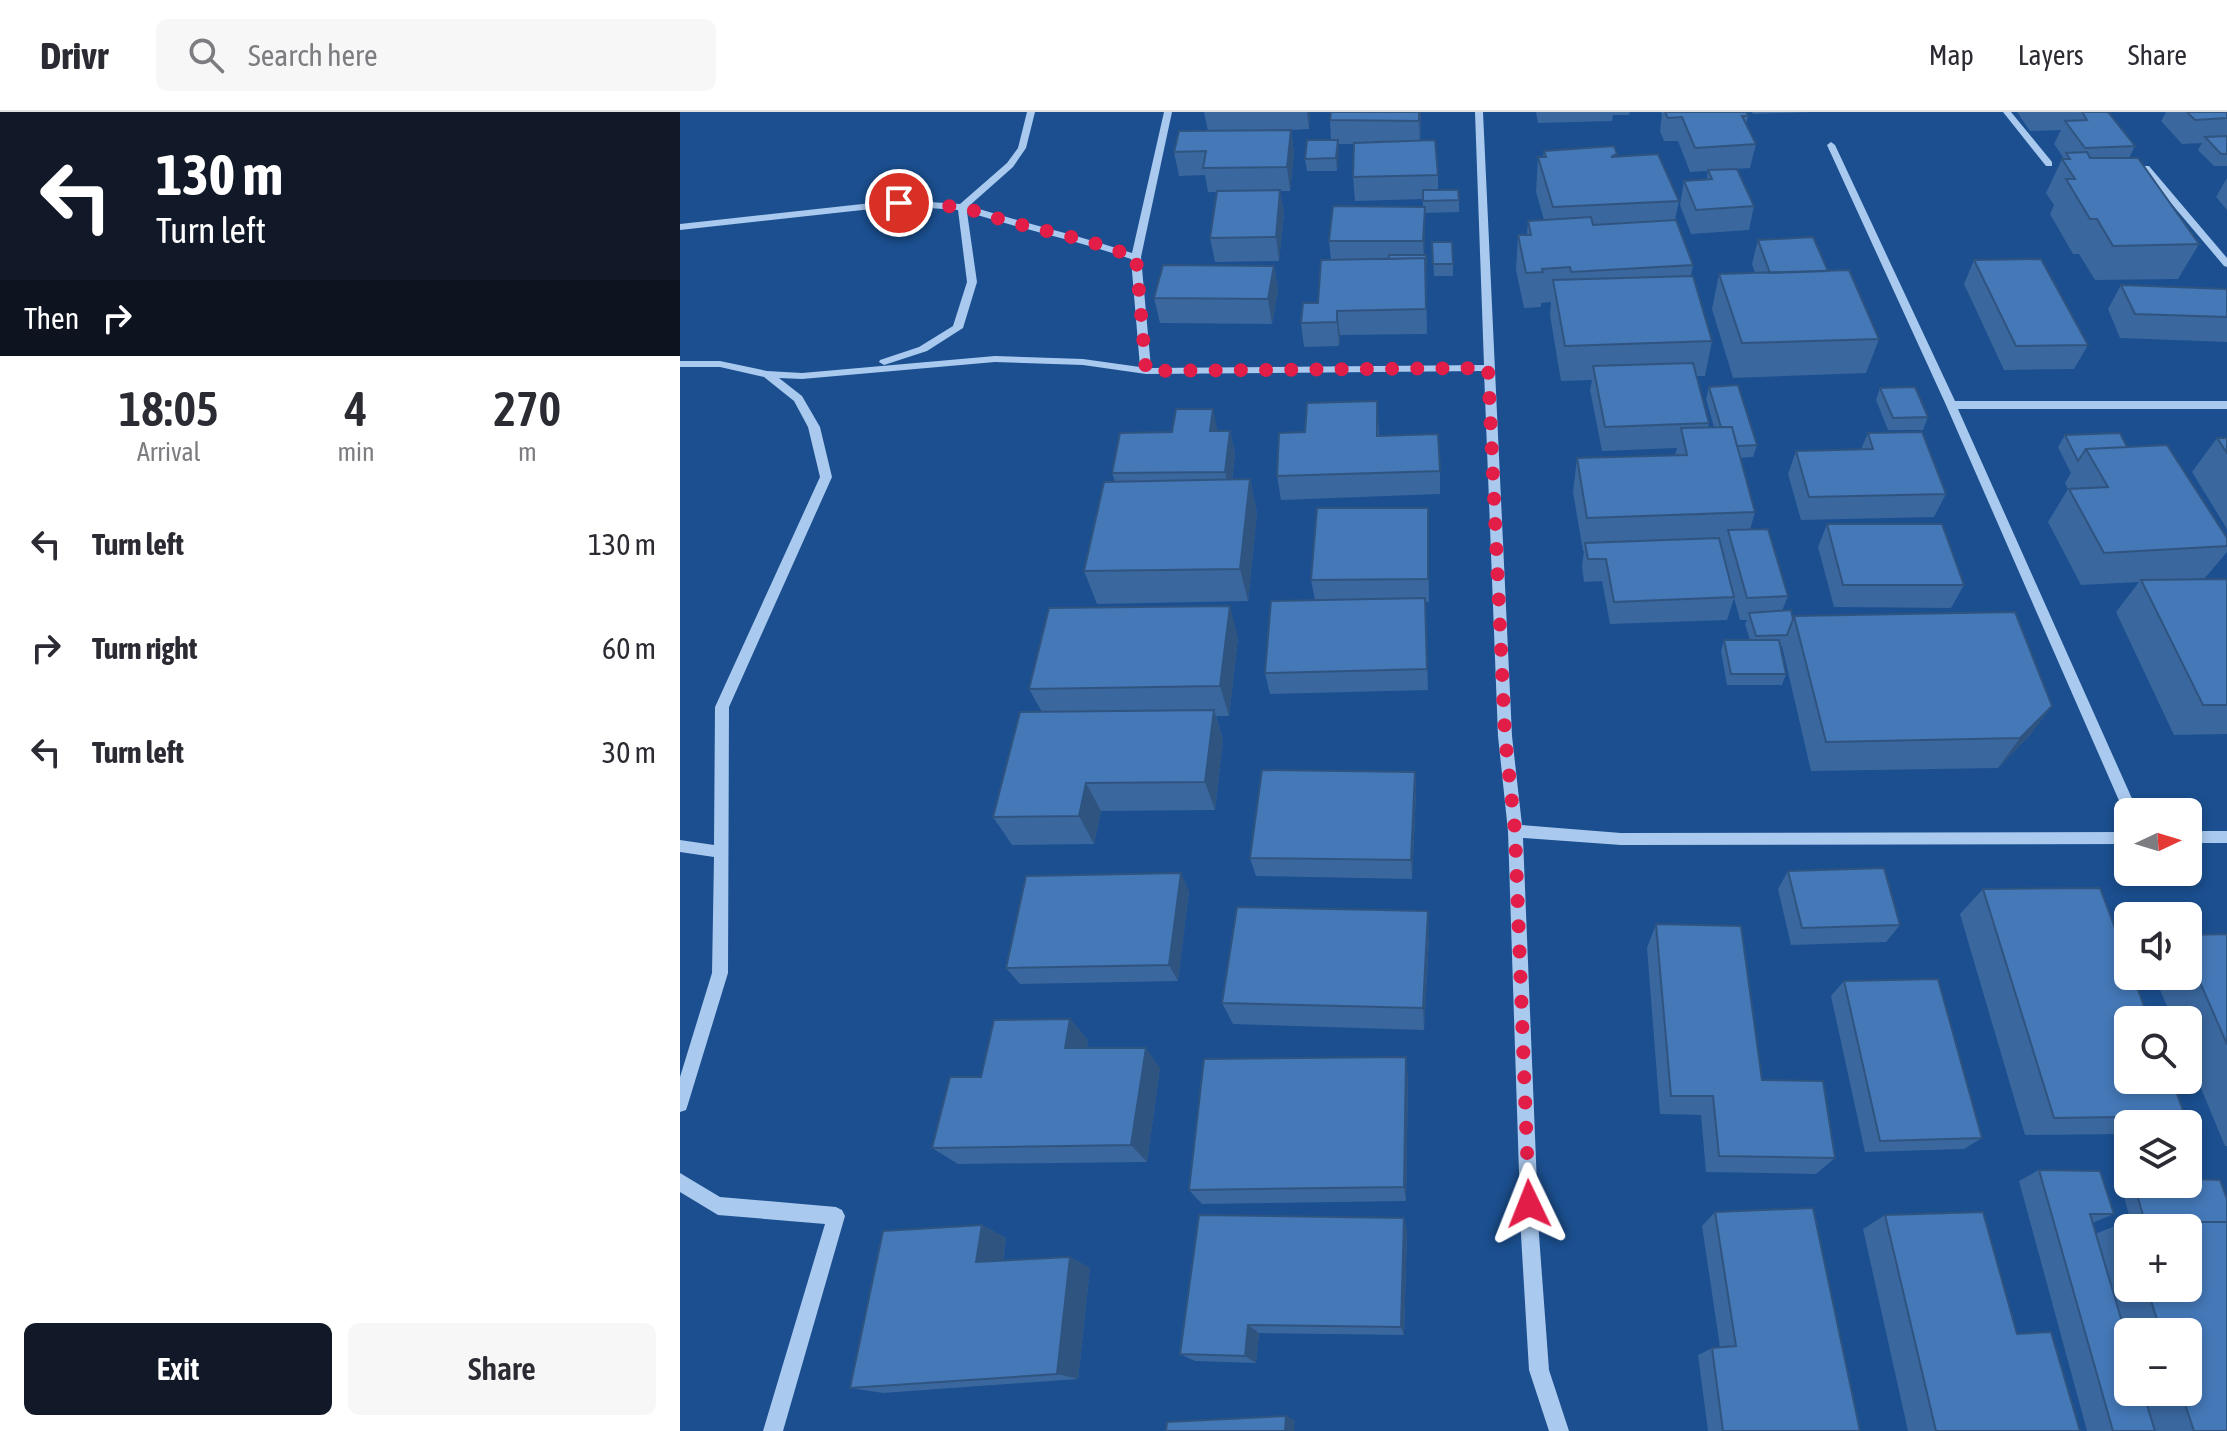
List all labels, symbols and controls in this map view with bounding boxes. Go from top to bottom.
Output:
search box [156,19,716,91]
icon: search [184,33,228,77]
text: Drivr [40,34,108,77]
text: Search here [248,38,378,72]
text: Map [1929,39,1974,71]
text: Layers [2018,39,2084,71]
text: Share [2128,39,2187,71]
text: 130 m [156,143,283,207]
icon: left [24,144,128,248]
pin [865,169,933,237]
icon: arrive [877,181,921,225]
text: Turn left [156,209,266,251]
icon: right [95,296,139,340]
text: Then [24,301,79,335]
text: 18:05 [119,381,219,436]
text: 4 [345,381,367,436]
text: 270 [494,381,561,436]
text: Arrival [137,437,200,467]
text: min [337,437,375,467]
text: m [518,437,537,467]
icon: left [24,522,68,566]
text: Turn left [92,527,184,561]
text: 130 m [588,527,656,561]
icon: right [24,626,68,670]
text: Turn right [92,631,198,665]
text: 60 m [602,631,656,665]
icon: left [24,730,68,774]
text: Turn left [92,735,184,769]
text: 30 m [602,735,656,769]
north arrow [2114,798,2202,886]
map controls [2114,798,2202,1406]
button: sound [2114,902,2202,990]
button: search [2114,1006,2202,1094]
button: layers [2114,1110,2202,1198]
position arrow [1487,1162,1571,1246]
button: + [2114,1214,2202,1302]
button: − [2114,1318,2202,1406]
button: Exit [24,1323,332,1415]
button: Share [348,1323,656,1415]

